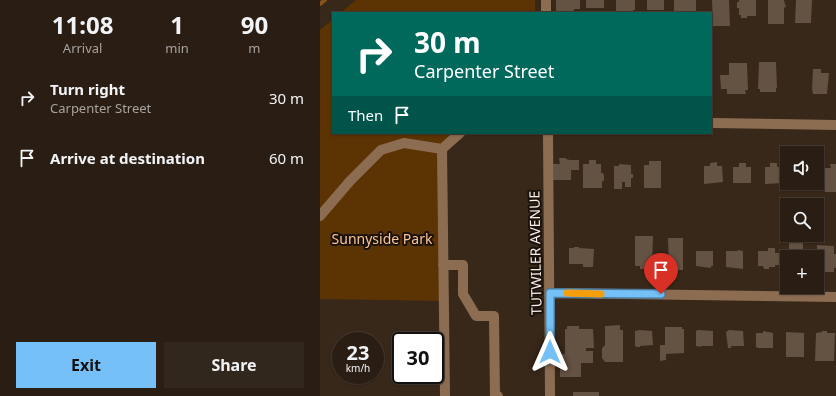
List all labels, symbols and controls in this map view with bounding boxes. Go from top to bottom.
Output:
text: 11:08 [52,8,113,41]
text: 1 [170,8,184,41]
text: 90 [241,8,268,41]
text: 30 m [414,23,481,61]
icon: right [348,28,400,80]
text: Arrival [63,39,102,57]
text: min [165,39,189,57]
text: m [248,39,261,57]
text: Carpenter Street [414,59,554,83]
text: Turn right [50,79,125,99]
icon: right [16,87,38,109]
text: 30 m [269,88,304,108]
text: Carpenter Street [50,99,151,117]
icon: arrive [391,104,413,126]
text: Then [348,105,383,125]
map controls [780,146,824,294]
button: sound [780,146,824,190]
icon: arrive [16,147,38,169]
text: Arrive at destination [50,148,205,168]
text: 60 m [269,148,304,168]
street label: TUTWILER AVENUE [524,191,546,315]
button: search [780,198,824,242]
park label: Sunnyside Park [332,229,433,248]
button: + [780,250,824,294]
pin [644,253,678,294]
icon: arrive [650,259,672,281]
position arrow [529,331,571,373]
speed limit sign: 30 [392,332,444,384]
text: 23 [347,339,369,366]
button: Exit [16,342,156,388]
button: Share [164,342,304,388]
text: km/h [346,361,370,375]

